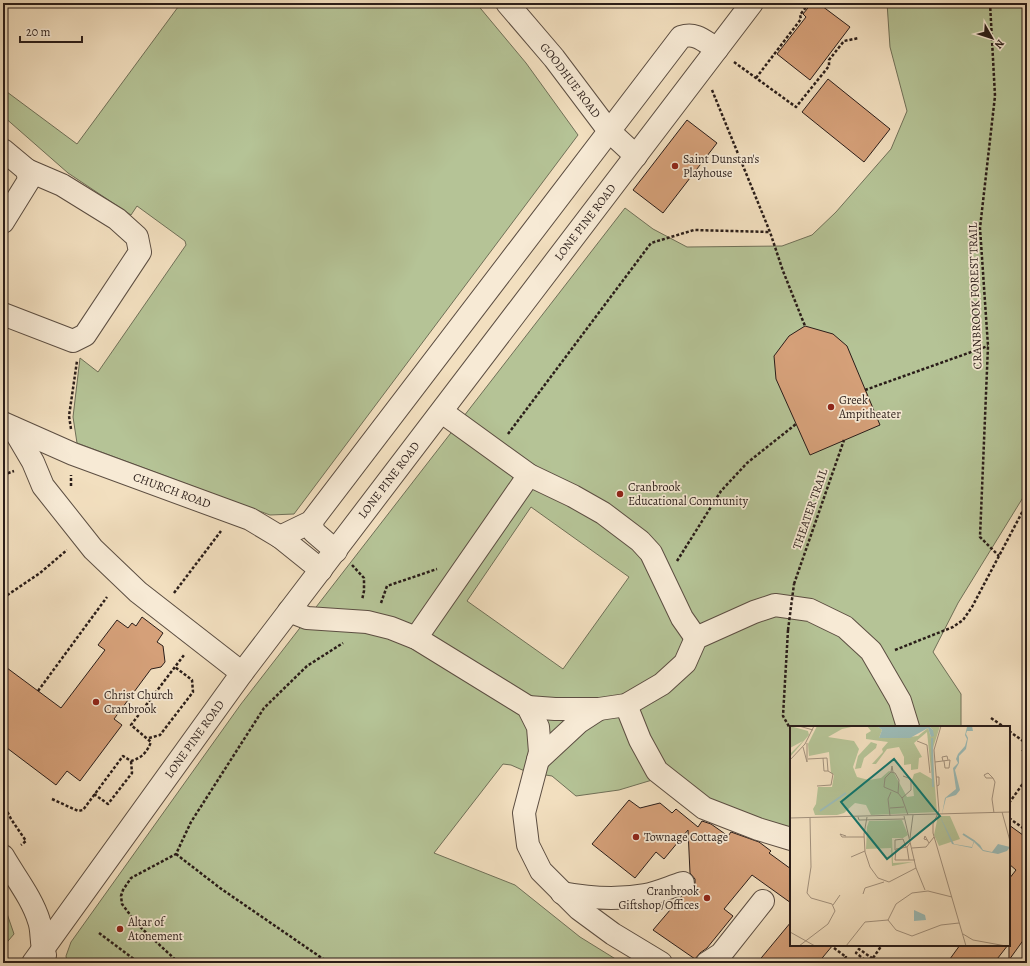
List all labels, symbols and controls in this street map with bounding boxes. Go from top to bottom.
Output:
scale bar [20,18,82,44]
north arrow [972,18,1012,58]
text: 20 m [26,24,50,40]
text: N [991,36,1008,52]
street label: GOODHUE ROAD [536,39,604,121]
place label: Saint Dunstan's Playhouse [683,151,760,181]
marker: Saint Dunstan's Playhouse [670,161,680,171]
street label: LONE PINE ROAD [551,181,620,264]
street label: CRANBROOK FOREST TRAIL [964,221,986,370]
place label: Greek Ampitheater [838,392,901,422]
marker: Greek Ampitheater [826,402,836,412]
street label: LONE PINE ROAD [355,438,423,522]
street label: THEATER TRAIL [789,466,832,551]
street label: CHURCH ROAD [131,469,213,512]
place label: Cranbrook Educational Community [628,479,749,509]
marker: Cranbrook Educational Community [615,489,625,499]
place label: Christ Church Cranbrook [104,687,174,717]
marker: Christ Church Cranbrook [91,697,101,707]
street label: LONE PINE ROAD [161,697,228,781]
inset map [790,726,1010,946]
place label: Townage Cottage [644,829,728,845]
marker: Townage Cottage [631,832,641,842]
place label: Cranbrook Giftshop/Offices [619,883,699,913]
marker: Cranbrook Giftshop/Offices [702,893,712,903]
place label: Altar of Atonement [127,914,183,944]
marker: Altar of Atonement [115,924,125,934]

